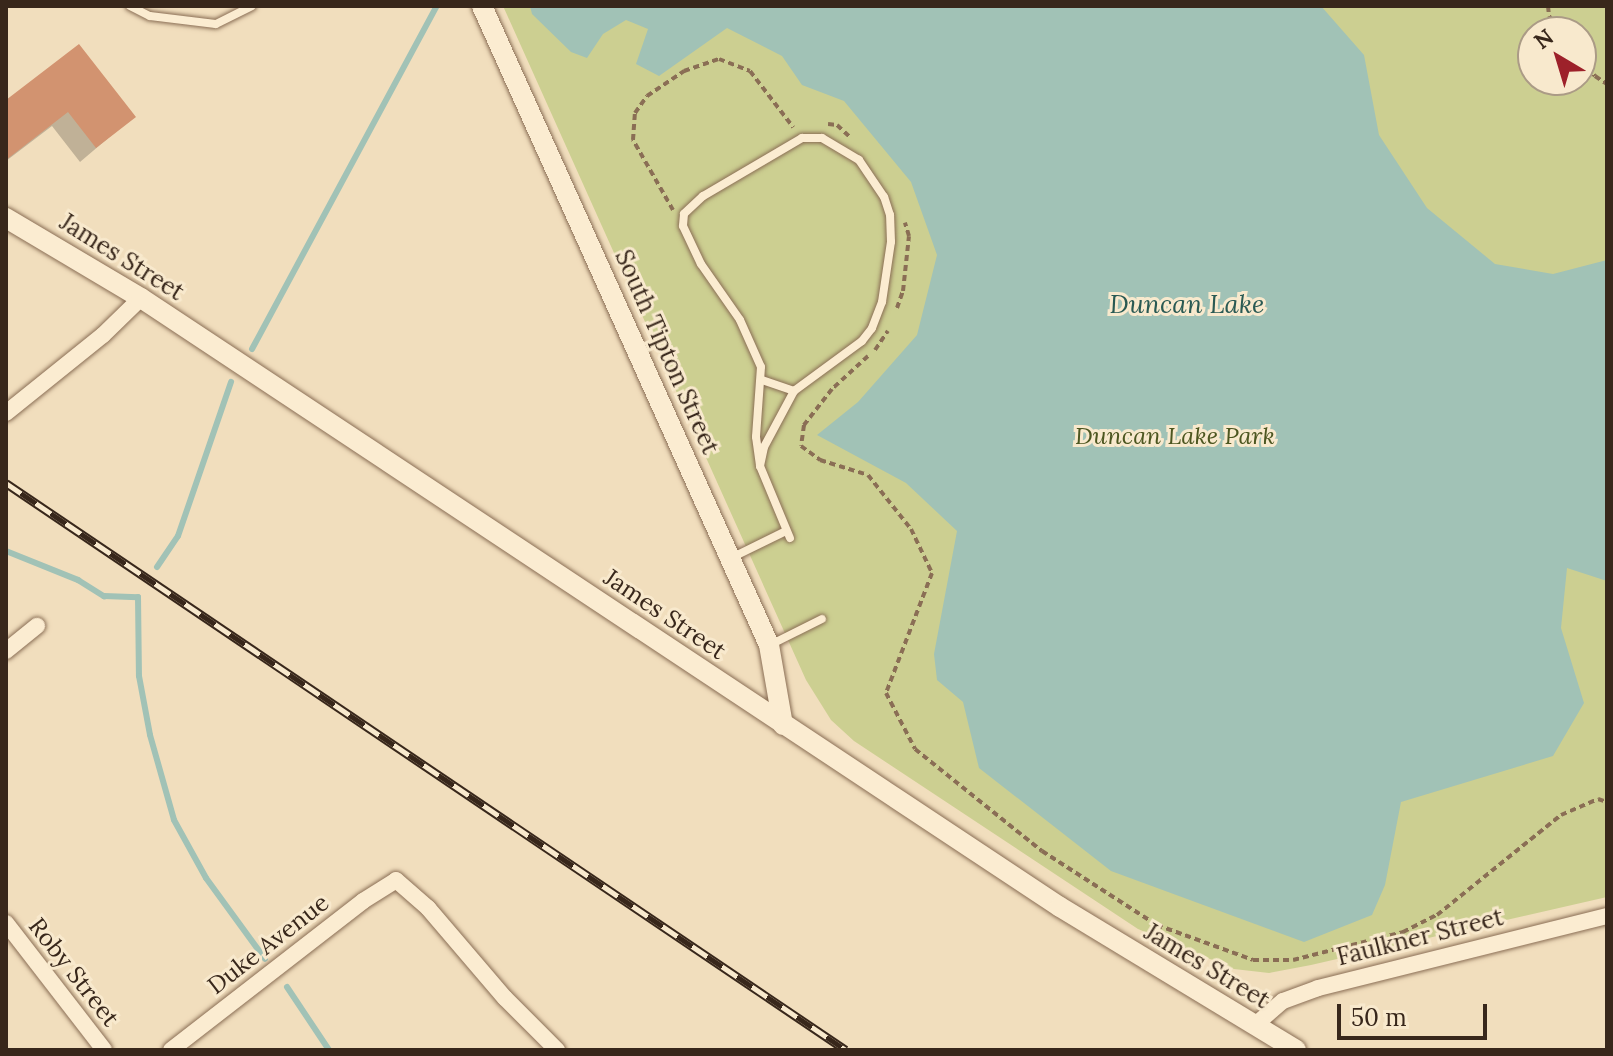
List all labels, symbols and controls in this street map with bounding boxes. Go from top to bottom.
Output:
north arrow [1517,16,1597,96]
text: N [1528,22,1559,55]
street label: James Street [55,207,189,307]
street label: South Tipton Street [609,245,725,459]
water label: Duncan Lake [1109,288,1265,320]
park label: Duncan Lake Park [1075,422,1275,450]
street label: James Street [599,563,731,665]
street label: Duke Avenue [202,888,334,1000]
street label: Faulkner Street [1334,902,1506,972]
street label: Roby Street [23,912,125,1032]
street label: James Street [1139,917,1275,1015]
scale bar [1341,988,1491,1038]
text: 50 m [1351,1002,1407,1033]

